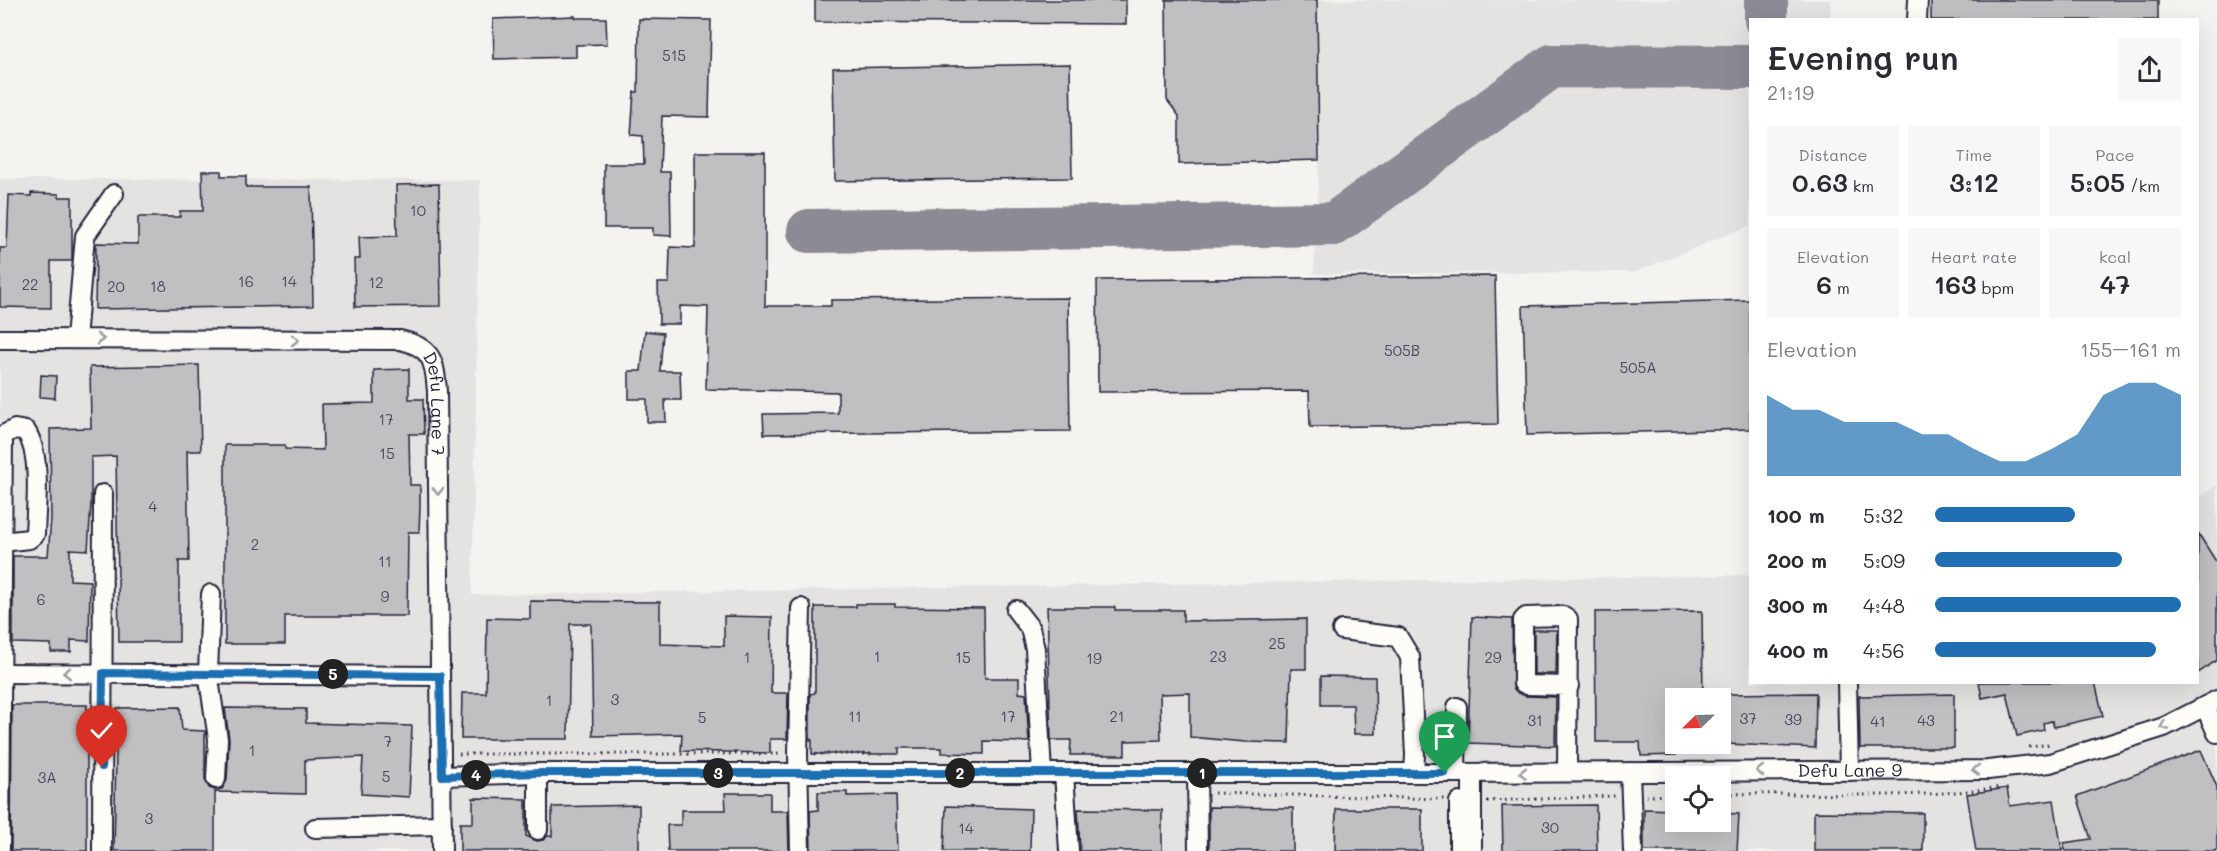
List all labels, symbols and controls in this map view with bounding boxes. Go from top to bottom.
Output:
text: Evening run [1767,35,1959,78]
button: share [2118,38,2181,101]
house number: 515 [662,45,686,65]
text: 21:19 [1767,79,1814,105]
text: Distance [1799,144,1867,165]
text: Time [1956,144,1992,165]
text: Pace [2095,144,2135,165]
text: 0.63 [1792,165,1848,199]
text: 3:12 [1949,165,1999,199]
text: 5:05 [2070,165,2125,199]
text: km [1848,175,1874,196]
text: /km [2125,175,2160,196]
house number: 10 [410,200,426,220]
text: Elevation [1797,246,1869,267]
text: Heart rate [1931,246,2017,267]
text: kcal [2099,246,2131,267]
text: 6 [1816,267,1832,301]
text: 163 [1934,267,1976,301]
text: 47 [2100,267,2130,301]
house number: 16 [238,271,254,291]
house number: 14 [281,271,297,291]
house number: 12 [368,272,384,292]
house number: 22 [22,274,38,294]
house number: 20 [107,276,125,296]
house number: 18 [150,276,166,296]
text: m [1832,277,1850,298]
text: bpm [1976,277,2014,298]
one-way arrow [96,333,105,345]
one-way arrow [291,334,300,346]
text: Elevation [1767,336,1857,362]
text: 155–161 m [2080,336,2181,362]
house number: 505B [1384,340,1420,360]
street label: Defu Lane 7 [418,347,451,456]
house number: 505A [1619,357,1657,377]
house number: 17 [378,409,394,429]
house number: 15 [379,443,395,463]
one-way arrow [432,487,444,496]
house number: 4 [149,496,158,516]
text: 100 m [1767,502,1825,528]
text: 5:32 [1863,502,1904,528]
house number: 2 [251,534,259,554]
text: 200 m [1767,547,1827,573]
text: 5:09 [1863,547,1905,573]
house number: 11 [378,551,392,571]
house number: 9 [381,586,390,606]
house number: 6 [36,589,46,609]
text: 300 m [1767,592,1828,618]
text: 4:48 [1863,592,1905,618]
house number: 25 [1268,633,1286,653]
text: 400 m [1767,637,1828,663]
text: 4:56 [1863,637,1905,663]
house number: 1 [874,646,880,666]
house number: 23 [1209,646,1227,666]
house number: 1 [744,647,750,667]
house number: 15 [955,647,971,667]
house number: 29 [1484,647,1502,667]
house number: 19 [1086,648,1102,668]
pin: 5 [318,659,348,689]
text: 5 [328,663,338,684]
one-way arrow [62,667,71,679]
north arrow [1665,688,1731,754]
map controls [1665,688,1731,832]
house number: 3 [611,689,620,709]
house number: 1 [546,690,552,710]
pin [76,705,127,767]
house number: 11 [848,706,862,726]
house number: 17 [1000,706,1016,726]
house number: 21 [1109,706,1125,726]
house number: 5 [698,707,706,727]
house number: 37 [1739,708,1757,728]
house number: 39 [1784,709,1802,729]
house number: 31 [1527,710,1543,730]
house number: 43 [1917,710,1935,730]
pin [1419,711,1470,773]
house number: 41 [1870,711,1886,731]
icon: check [85,714,118,747]
one-way arrow [2160,719,2171,731]
icon: arrive [1428,720,1461,753]
house number: 7 [384,731,392,751]
house number: 1 [249,740,255,760]
street label: Defu Lane 9 [1798,757,1903,782]
pin: 3 [703,758,733,788]
pin: 2 [945,758,975,788]
pin: 1 [1187,758,1217,788]
pin: 4 [461,760,491,790]
text: 3 [713,762,723,783]
text: 2 [956,762,964,783]
text: 1 [1198,762,1206,783]
text: 4 [471,764,481,785]
one-way arrow [1971,764,1980,776]
one-way arrow [1755,765,1764,777]
house number: 5 [382,766,390,786]
button: locate [1665,766,1731,832]
house number: 3A [37,767,57,787]
one-way arrow [1518,767,1527,779]
house number: 3 [145,808,154,828]
house number: 30 [1541,817,1559,837]
house number: 14 [958,818,974,838]

